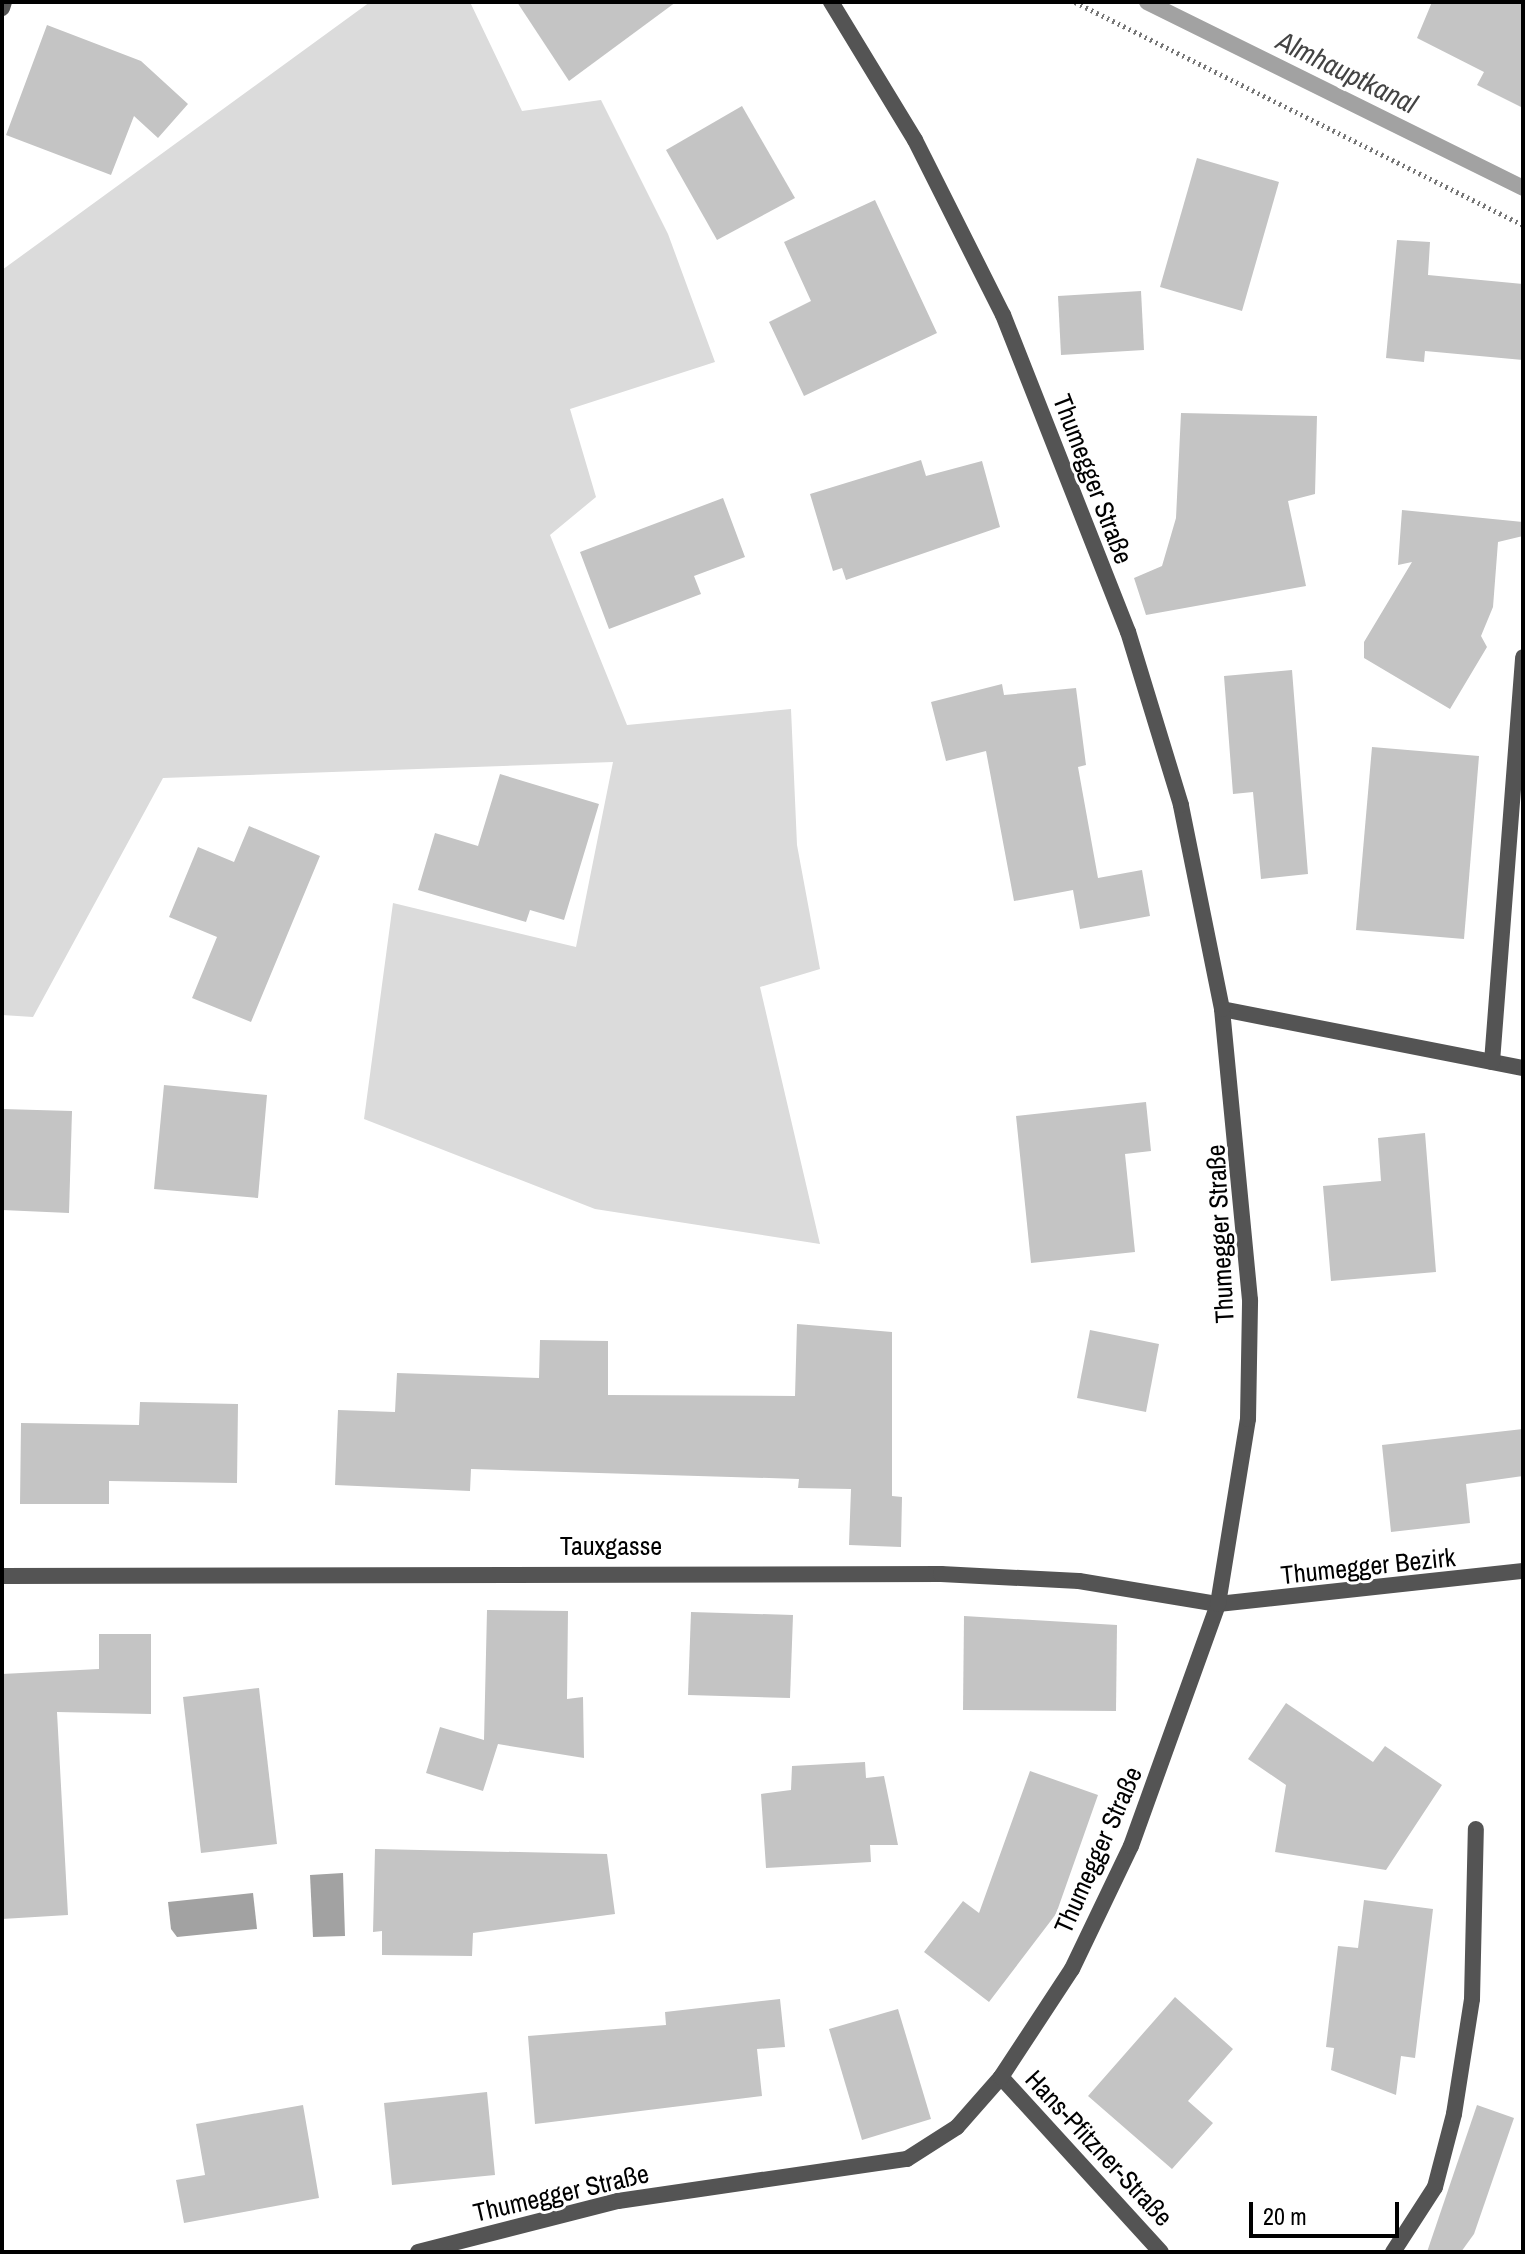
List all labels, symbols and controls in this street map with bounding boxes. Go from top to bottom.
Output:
water label: Almhauptkanal [1271,24,1423,120]
street label: Thumegger Straße [1046,390,1140,568]
street label: Thumegger Straße [1200,1144,1240,1324]
street label: Tauxgasse [560,1530,662,1562]
street label: Thumegger Bezirk [1279,1541,1457,1591]
street label: Thumegger Straße [1047,1762,1149,1938]
street label: Hans-Pfitzner-Straße [1019,2064,1179,2232]
street label: Thumegger Straße [470,2158,652,2228]
scale bar [1253,2186,1403,2236]
text: 20 m [1263,2200,1307,2232]

